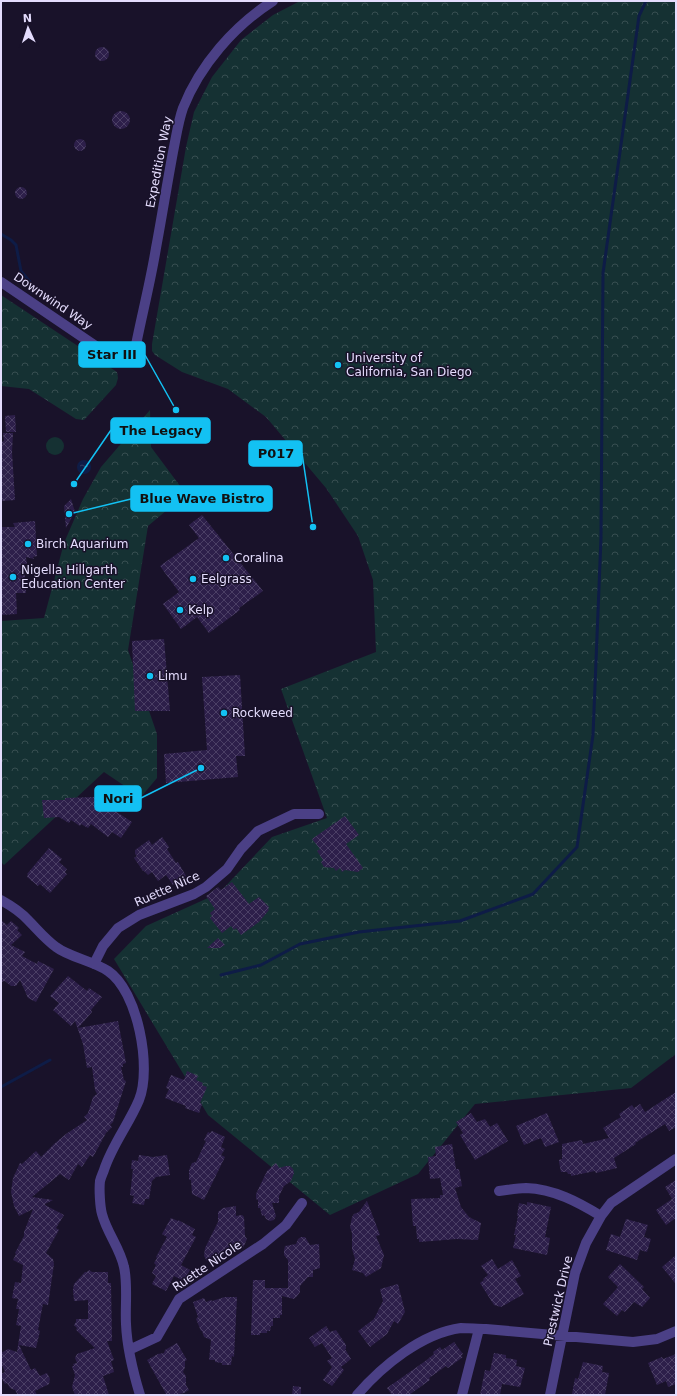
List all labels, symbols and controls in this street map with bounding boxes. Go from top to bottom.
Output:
north arrow [8,8,48,48]
text: N [23,12,32,25]
street label: Expedition Way [143,115,175,209]
street label: Downwind Way [11,270,95,332]
callout: Star III [79,342,145,367]
text: Star III [87,347,137,362]
place label: University of California, San Diego [346,351,472,379]
marker: University of California, San Diego [333,360,343,370]
callout: The Legacy [111,418,210,443]
text: The Legacy [120,423,203,438]
callout: P017 [249,441,302,466]
text: P017 [258,446,294,461]
callout: Blue Wave Bistro [131,486,272,511]
text: Blue Wave Bistro [139,491,265,506]
place label: Birch Aquarium [36,537,128,551]
marker: Birch Aquarium [23,539,33,549]
place label: Coralina [234,551,284,565]
marker: Coralina [221,553,231,563]
place label: Nigella Hillgarth Education Center [21,563,125,591]
marker: Nigella Hillgarth Education Center [8,572,18,582]
place label: Eelgrass [201,572,252,586]
marker: Eelgrass [188,574,198,584]
place label: Kelp [188,603,214,617]
marker: Kelp [175,605,185,615]
place label: Limu [158,669,187,683]
marker: Limu [145,671,155,681]
place label: Rockweed [232,706,293,720]
marker: Rockweed [219,708,229,718]
callout: Nori [95,786,141,811]
text: Nori [103,791,133,806]
street label: Ruette Nice [132,868,202,910]
street label: Ruette Nicole [170,1238,244,1294]
street label: Prestwick Drive [541,1254,575,1348]

